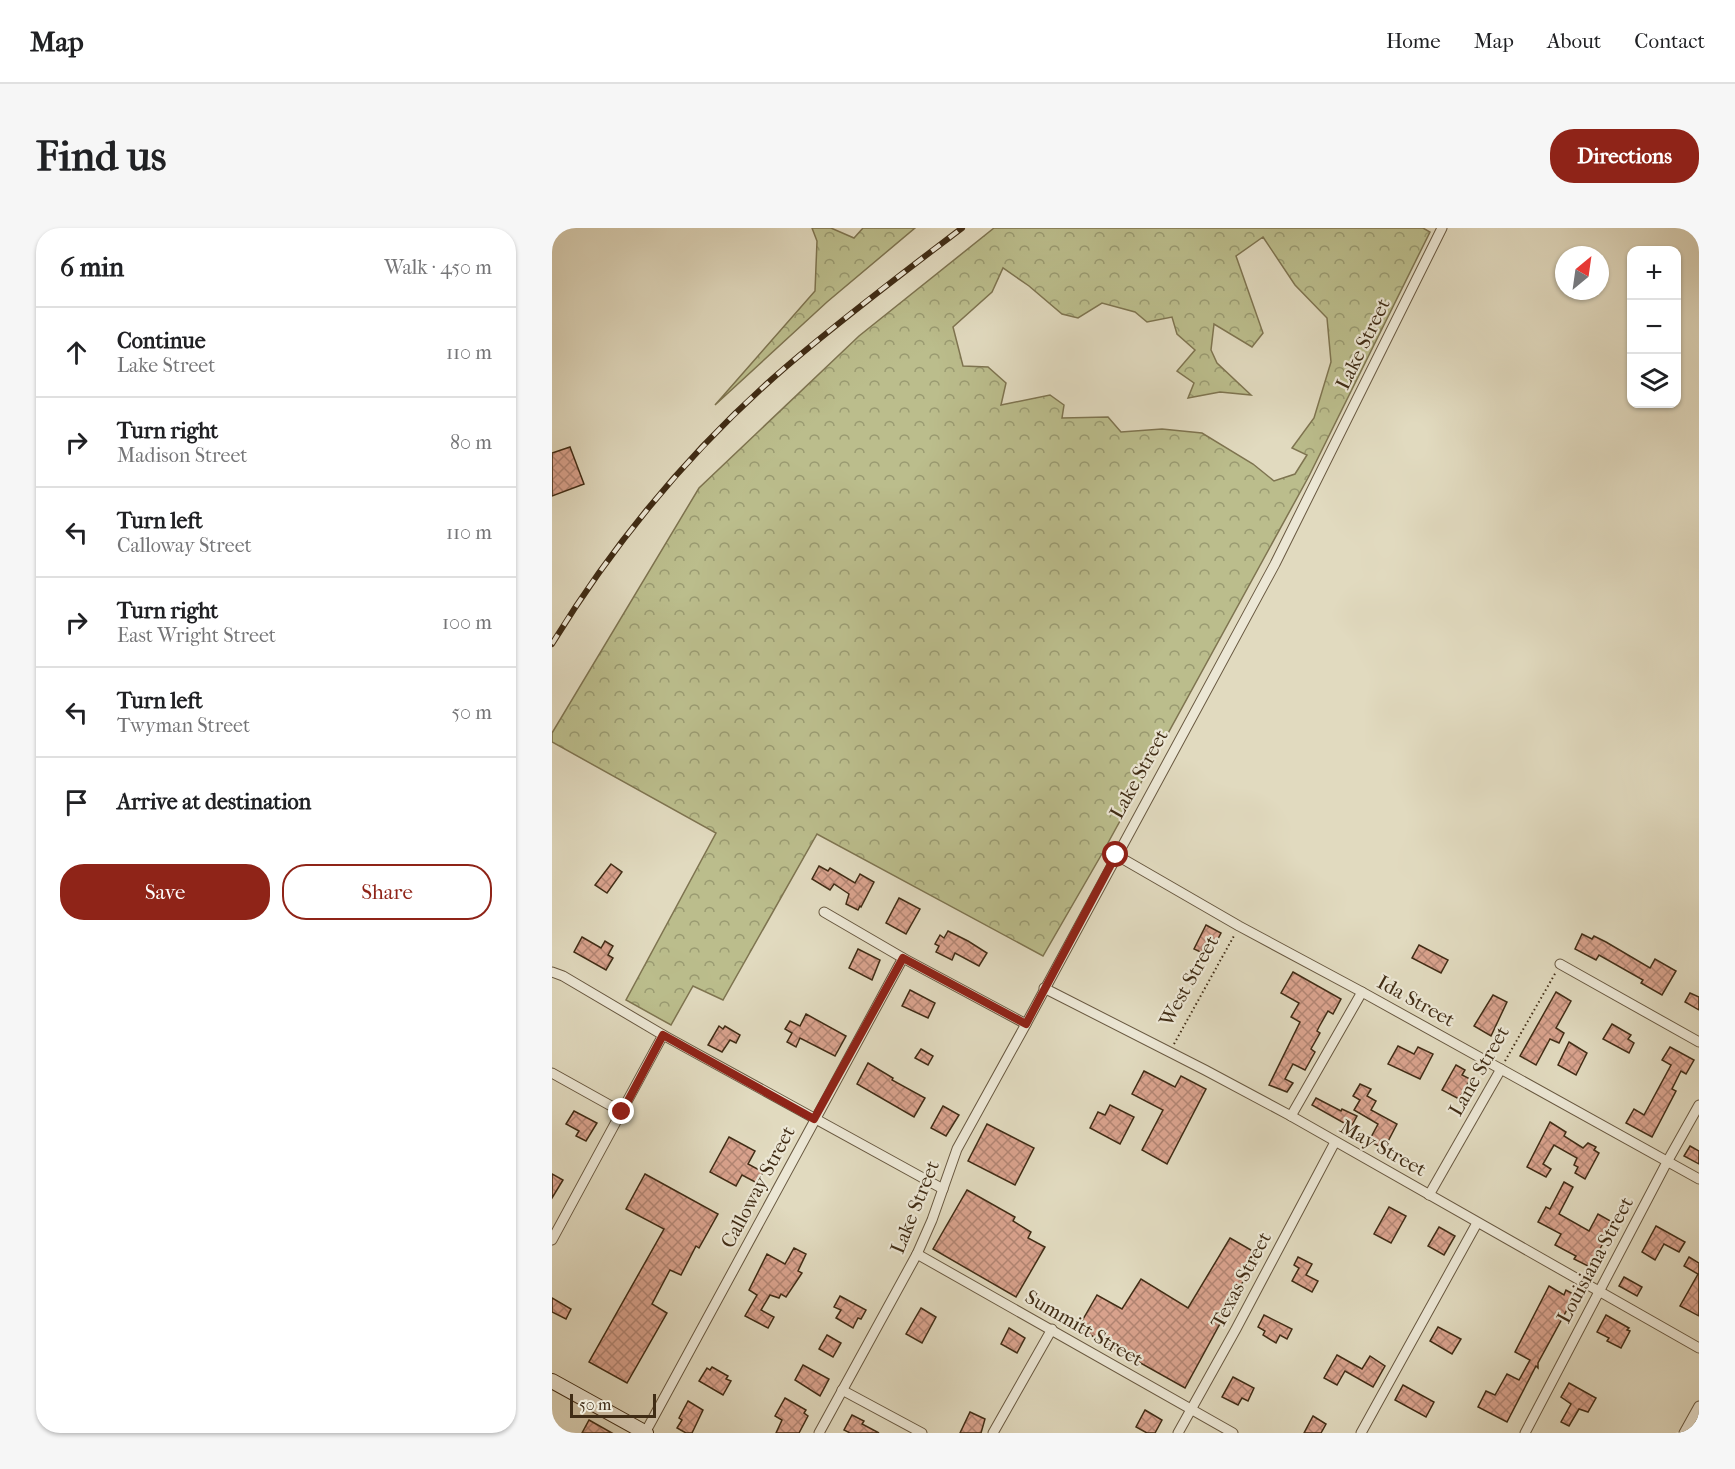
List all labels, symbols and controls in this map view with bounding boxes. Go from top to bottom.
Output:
text: Map [30,25,84,58]
text: Home [1386,29,1441,53]
text: Map [1474,29,1514,53]
text: About [1547,29,1601,53]
text: Contact [1634,29,1705,53]
button: Directions [1550,129,1699,183]
text: Find us [36,132,166,181]
north arrow [1555,246,1609,300]
map controls [1627,246,1681,408]
button: + [1627,246,1681,300]
text: 6 min [60,252,124,283]
text: Walk · 450 m [384,256,492,279]
street label: Lake Street [1331,295,1395,393]
button: − [1627,300,1681,354]
text: Continue [117,328,206,354]
icon: ahead [60,336,93,369]
text: 110 m [446,341,492,364]
text: Lake Street [117,354,215,377]
button: layers [1627,354,1681,408]
text: Turn right [117,418,218,444]
icon: right [60,426,93,459]
text: 80 m [450,431,492,454]
text: Madison Street [117,444,247,467]
text: Turn left [117,508,203,534]
icon: left [60,516,93,549]
text: 110 m [446,521,492,544]
text: Calloway Street [117,534,252,557]
text: Turn right [117,598,218,624]
icon: right [60,606,93,639]
text: 100 m [442,611,492,634]
text: East Wright Street [117,624,276,647]
text: Turn left [117,688,203,714]
icon: left [60,696,93,729]
text: 50 m [451,701,492,724]
text: Twyman Street [117,714,250,737]
street label: Lake Street [1105,725,1173,823]
icon: arrive [60,786,93,819]
text: Arrive at destination [117,789,311,815]
route start [1102,841,1128,867]
button: Save [60,864,270,920]
button: Share [282,864,492,920]
street label: West Street [1154,932,1223,1031]
street label: Ida Street [1373,970,1459,1032]
street label: Lane Street [1444,1022,1514,1120]
route end [608,1098,634,1124]
street label: May Street [1336,1115,1430,1181]
street label: Calloway Street [716,1122,800,1252]
street label: Lake Street [886,1157,944,1257]
street label: Louisiana Street [1552,1193,1638,1327]
street label: Texas Street [1206,1228,1276,1332]
street label: Summitt Street [1021,1285,1147,1371]
scale bar [570,1391,656,1418]
text: 50 m [579,1395,611,1414]

